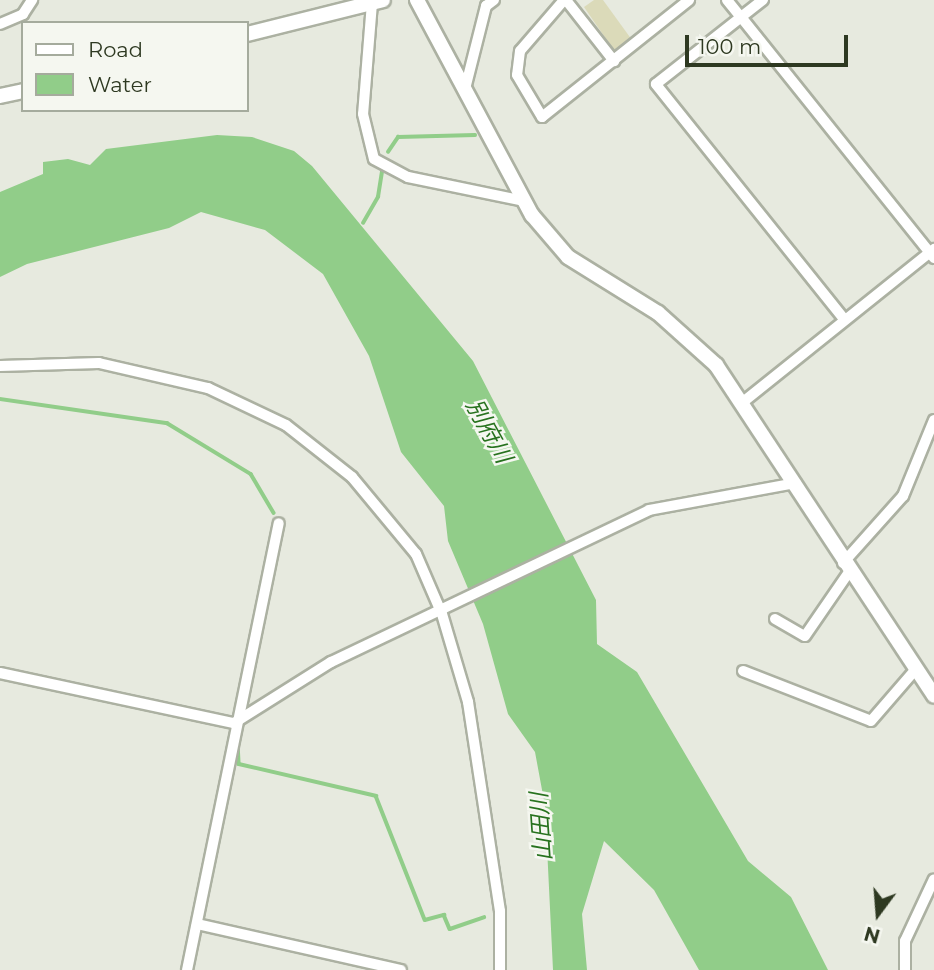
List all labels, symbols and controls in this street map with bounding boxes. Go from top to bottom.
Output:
legend [21,21,248,112]
scale bar [689,21,852,65]
text: 100 m [698,34,761,59]
text: Road [88,37,143,62]
text: Water [88,72,152,97]
water label: 別府川 [460,394,518,468]
water label: 山田川 [525,792,557,862]
north arrow [843,879,913,949]
text: N [862,921,883,948]

